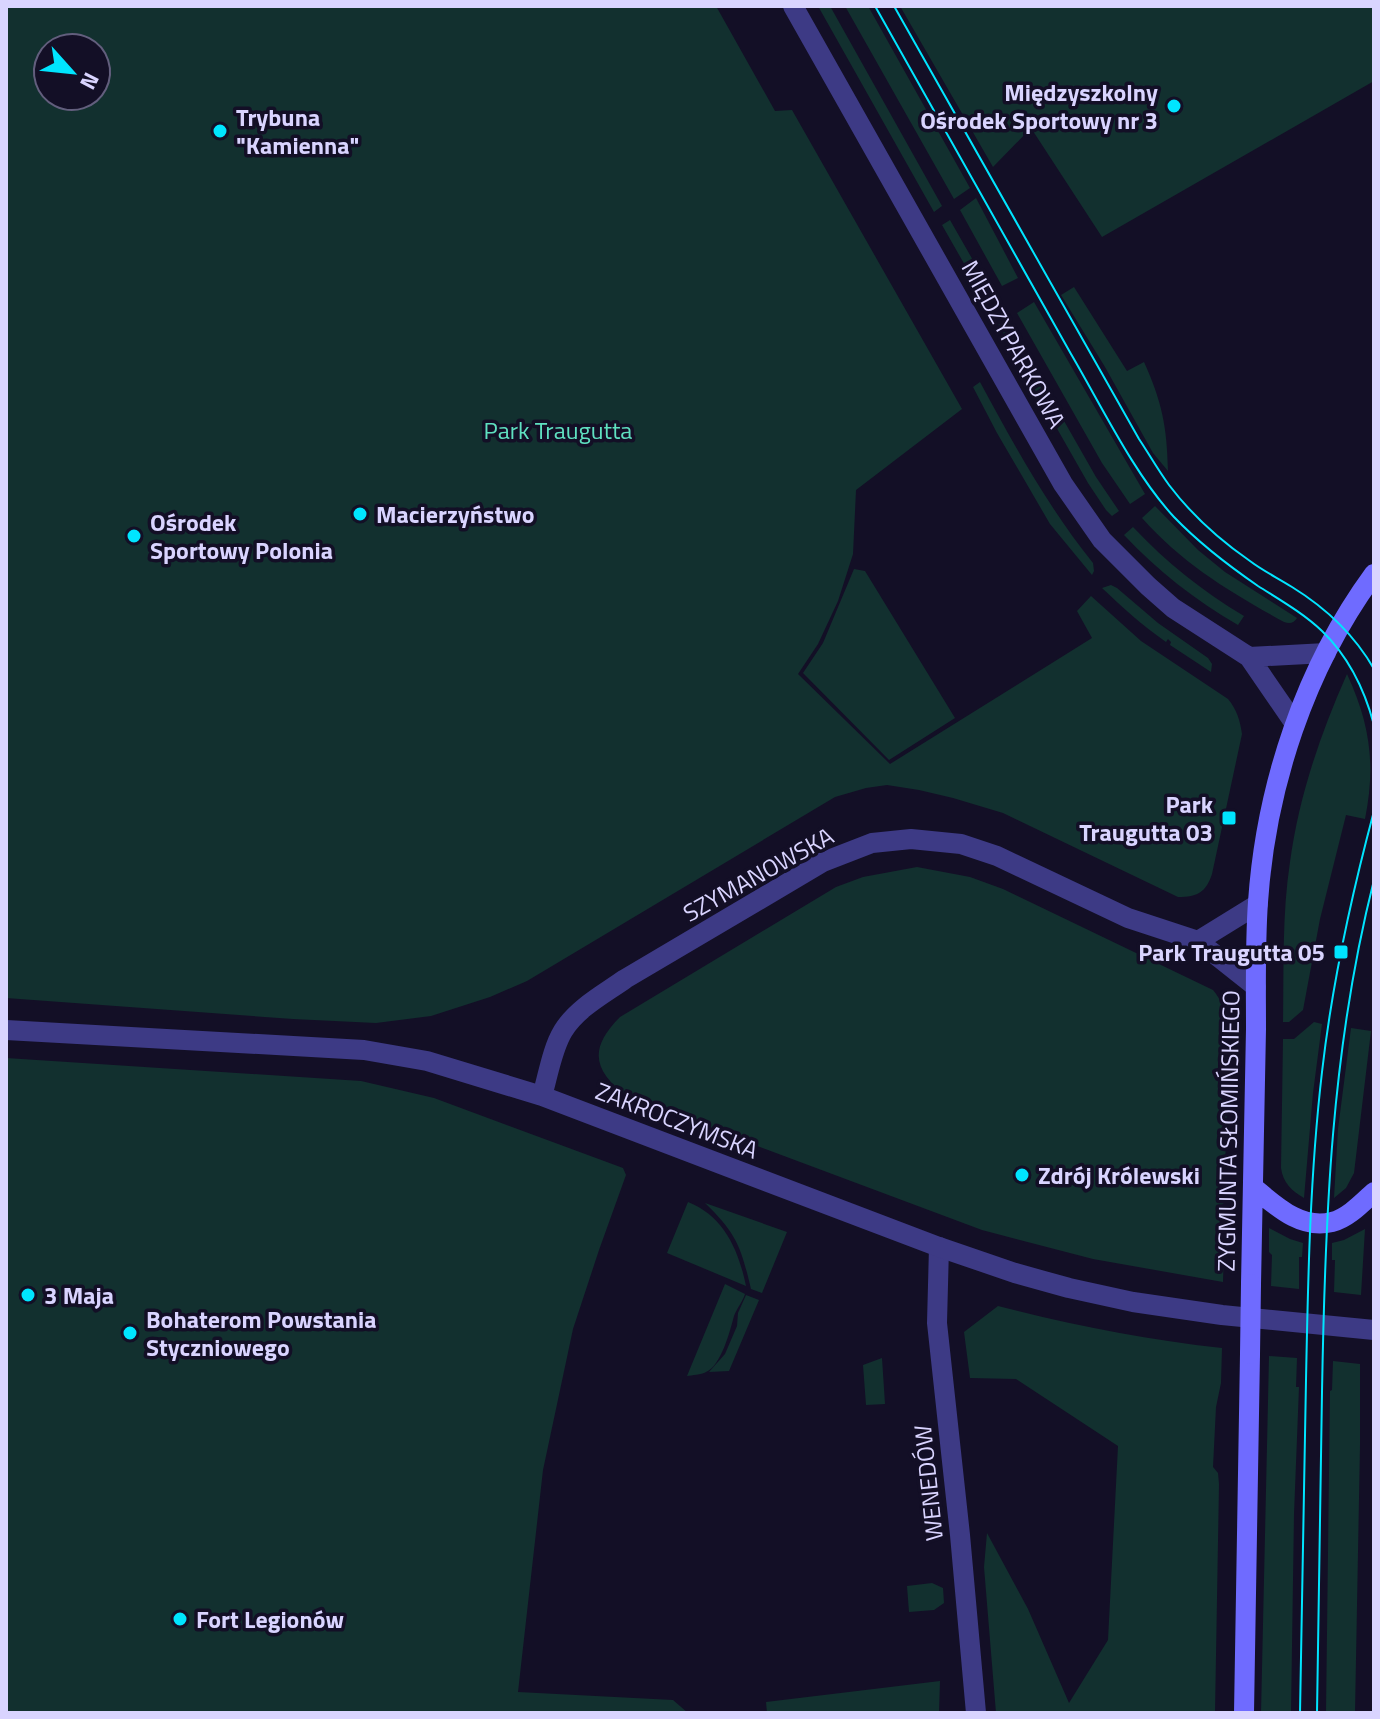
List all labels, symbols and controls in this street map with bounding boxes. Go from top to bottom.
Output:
north arrow [32,32,112,112]
text: N [71,67,108,96]
place label: Międzyszkolny Ośrodek Sportowy nr 3 [920,74,1158,138]
marker: Międzyszkolny Ośrodek Sportowy nr 3 [1165,97,1183,115]
place label: Trybuna "Kamienna" [236,99,359,163]
marker: Trybuna "Kamienna" [211,122,229,140]
street label: MIĘDZYPARKOWA [953,253,1075,435]
park label: Park Traugutta [484,412,632,448]
place label: Macierzyństwo [376,496,534,532]
place label: Ośrodek Sportowy Polonia [150,504,333,568]
marker: Macierzyństwo [351,505,369,523]
marker: Ośrodek Sportowy Polonia [125,527,143,545]
place label: Park Traugutta 03 [1079,786,1214,850]
marker: Park Traugutta 03 [1220,809,1238,827]
street label: SZYMANOWSKA [676,818,840,930]
place label: Park Traugutta 05 [1138,934,1325,970]
marker: Park Traugutta 05 [1332,943,1350,961]
street label: ZYGMUNTA SŁOMIŃSKIEGO [1208,990,1248,1272]
street label: ZAKROCZYMSKA [591,1072,763,1168]
place label: Zdrój Królewski [1038,1157,1200,1193]
marker: Zdrój Królewski [1013,1166,1031,1184]
place label: 3 Maja [44,1277,114,1313]
marker: 3 Maja [19,1286,37,1304]
place label: Bohaterom Powstania Styczniowego [146,1301,377,1365]
marker: Bohaterom Powstania Styczniowego [121,1324,139,1342]
street label: WENEDÓW [904,1423,952,1543]
place label: Fort Legionów [196,1601,344,1637]
marker: Fort Legionów [171,1610,189,1628]

